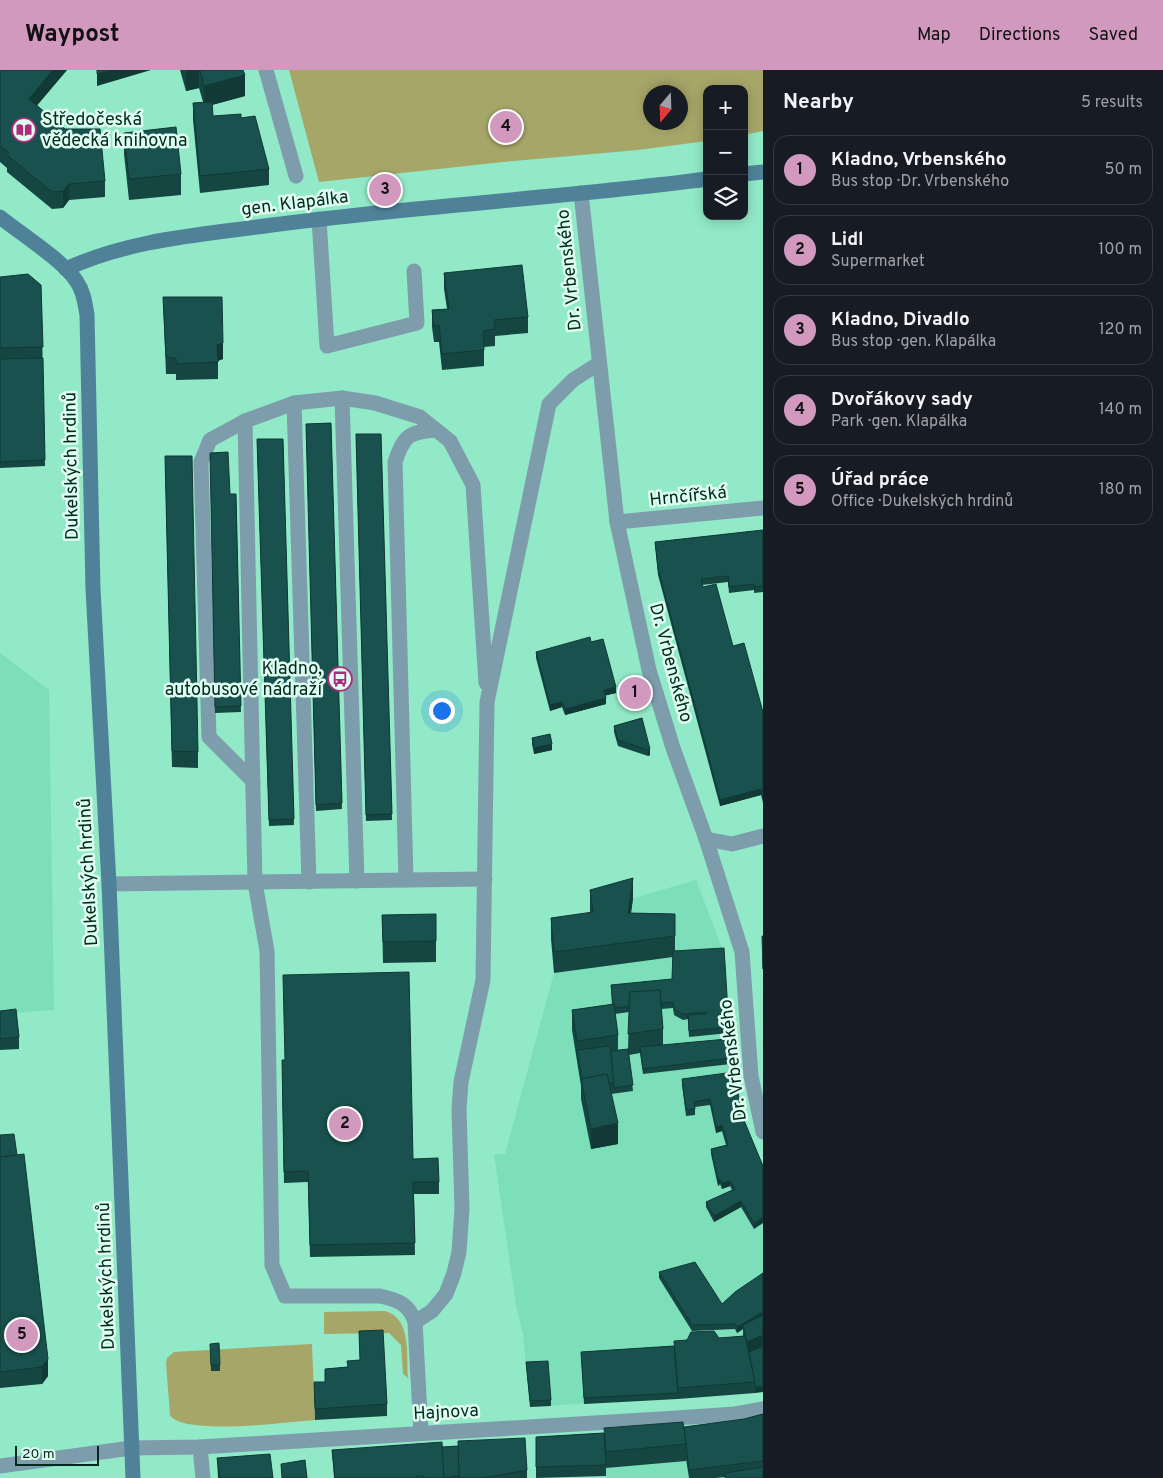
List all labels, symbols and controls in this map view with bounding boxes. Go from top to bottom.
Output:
text: Waypost [25,20,119,50]
text: Map [917,24,951,47]
text: Directions [979,24,1061,47]
text: Saved [1089,24,1138,47]
north arrow [643,85,688,130]
map controls [703,85,748,220]
button: + [703,85,748,130]
text: Nearby [783,89,854,116]
text: 5 results [1081,93,1143,113]
pin: 4 [490,108,522,146]
place label: Středočeská vědecká knihovna [42,109,187,153]
library icon: Středočeská vědecká knihovna [11,117,37,143]
button: − [703,130,748,175]
text: Kladno, Vrbenského [831,148,1007,172]
text: 1 [797,160,803,180]
text: 50 m [1105,160,1142,180]
pin: 3 [369,171,401,209]
text: Bus stop · Dr. Vrbenského [831,172,1009,192]
button: layers [703,175,748,220]
street label: gen. Klapálka [240,186,350,222]
street label: Dr. Vrbenského [552,208,588,332]
text: Lidl [831,228,864,252]
text: 2 [795,240,805,260]
text: 100 m [1098,240,1142,260]
text: Supermarket [831,252,925,272]
text: Kladno, Divadlo [831,308,970,332]
text: 3 [795,320,805,340]
text: 120 m [1099,320,1142,340]
text: Bus stop · gen. Klapálka [831,332,996,352]
text: Dvořákovy sady [831,388,973,412]
street label: Dukelských hrdinů [59,392,85,540]
text: 4 [795,400,805,420]
text: 140 m [1099,400,1142,420]
text: Park · gen. Klapálka [831,412,967,432]
text: Úřad práce [831,468,929,492]
text: 5 [795,480,805,500]
text: 180 m [1099,480,1142,500]
street label: Hrnčířská [648,482,728,512]
text: Office · Dukelských hrdinů [831,492,1013,512]
street label: Dr. Vrbenského [643,601,697,725]
place label: Kladno, autobusové nádraží [165,658,323,702]
bus stop icon: Kladno, autobusové nádraží [327,666,353,692]
pin: 1 [619,674,651,712]
your location [429,698,455,724]
street label: Dukelských hrdinů [74,797,104,947]
street label: Dr. Vrbenského [715,998,753,1122]
pin: 2 [329,1105,361,1143]
street label: Dukelských hrdinů [93,1202,121,1350]
pin: 5 [6,1316,38,1354]
street label: Hajnova [413,1400,479,1426]
scale bar [15,1443,99,1466]
text: 20 m [22,1446,55,1463]

